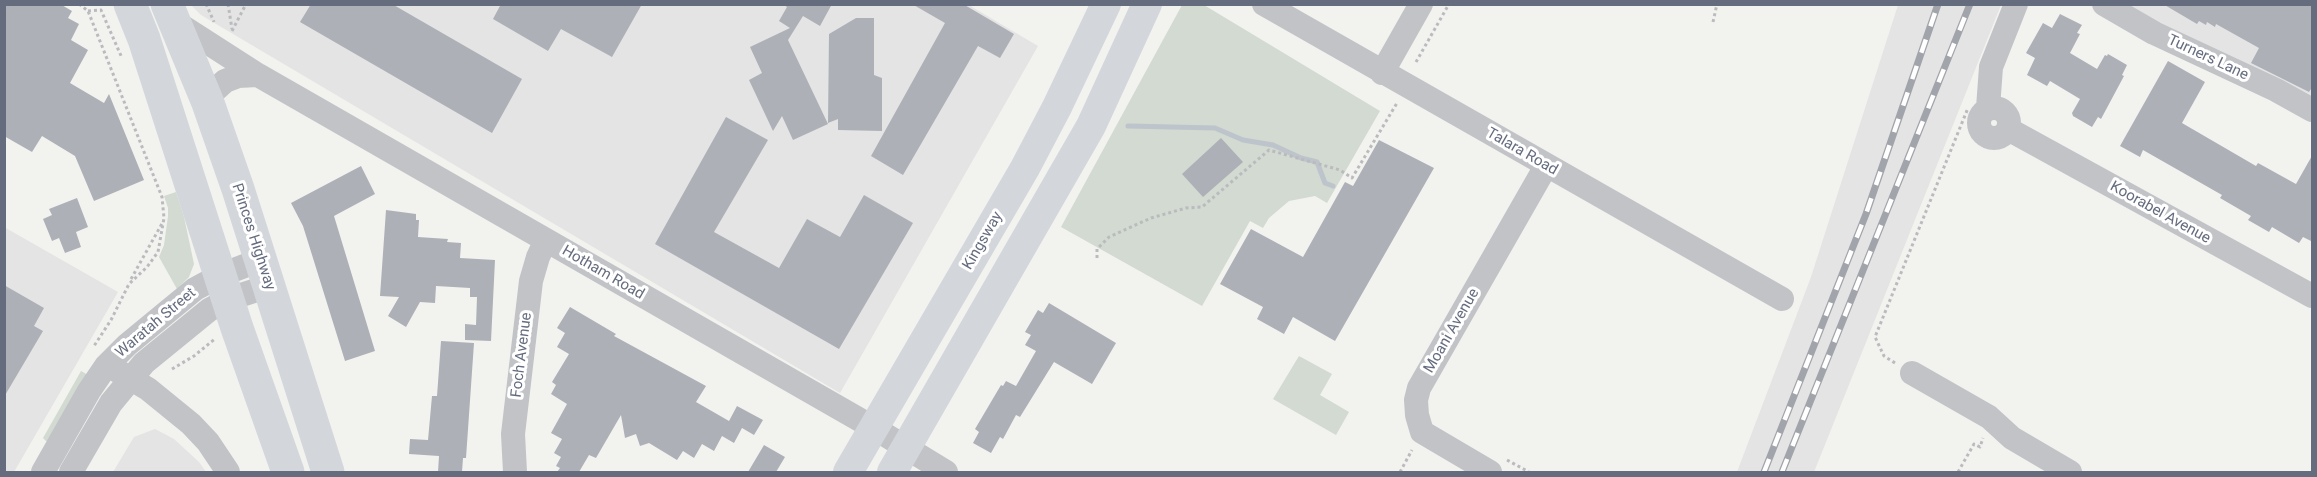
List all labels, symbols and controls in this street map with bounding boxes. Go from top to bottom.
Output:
street label: Turners Lane [2165,31,2251,85]
street label: Talara Road [1483,124,1561,180]
street label: Koorabel Avenue [2107,178,2213,248]
street label: Princes Highway [227,181,279,293]
street label: Kingsway [959,209,1007,273]
street label: Hotham Road [559,242,647,304]
street label: Waratah Street [112,284,200,362]
street label: Moani Avenue [1421,286,1483,376]
street label: Foch Avenue [508,311,536,399]

